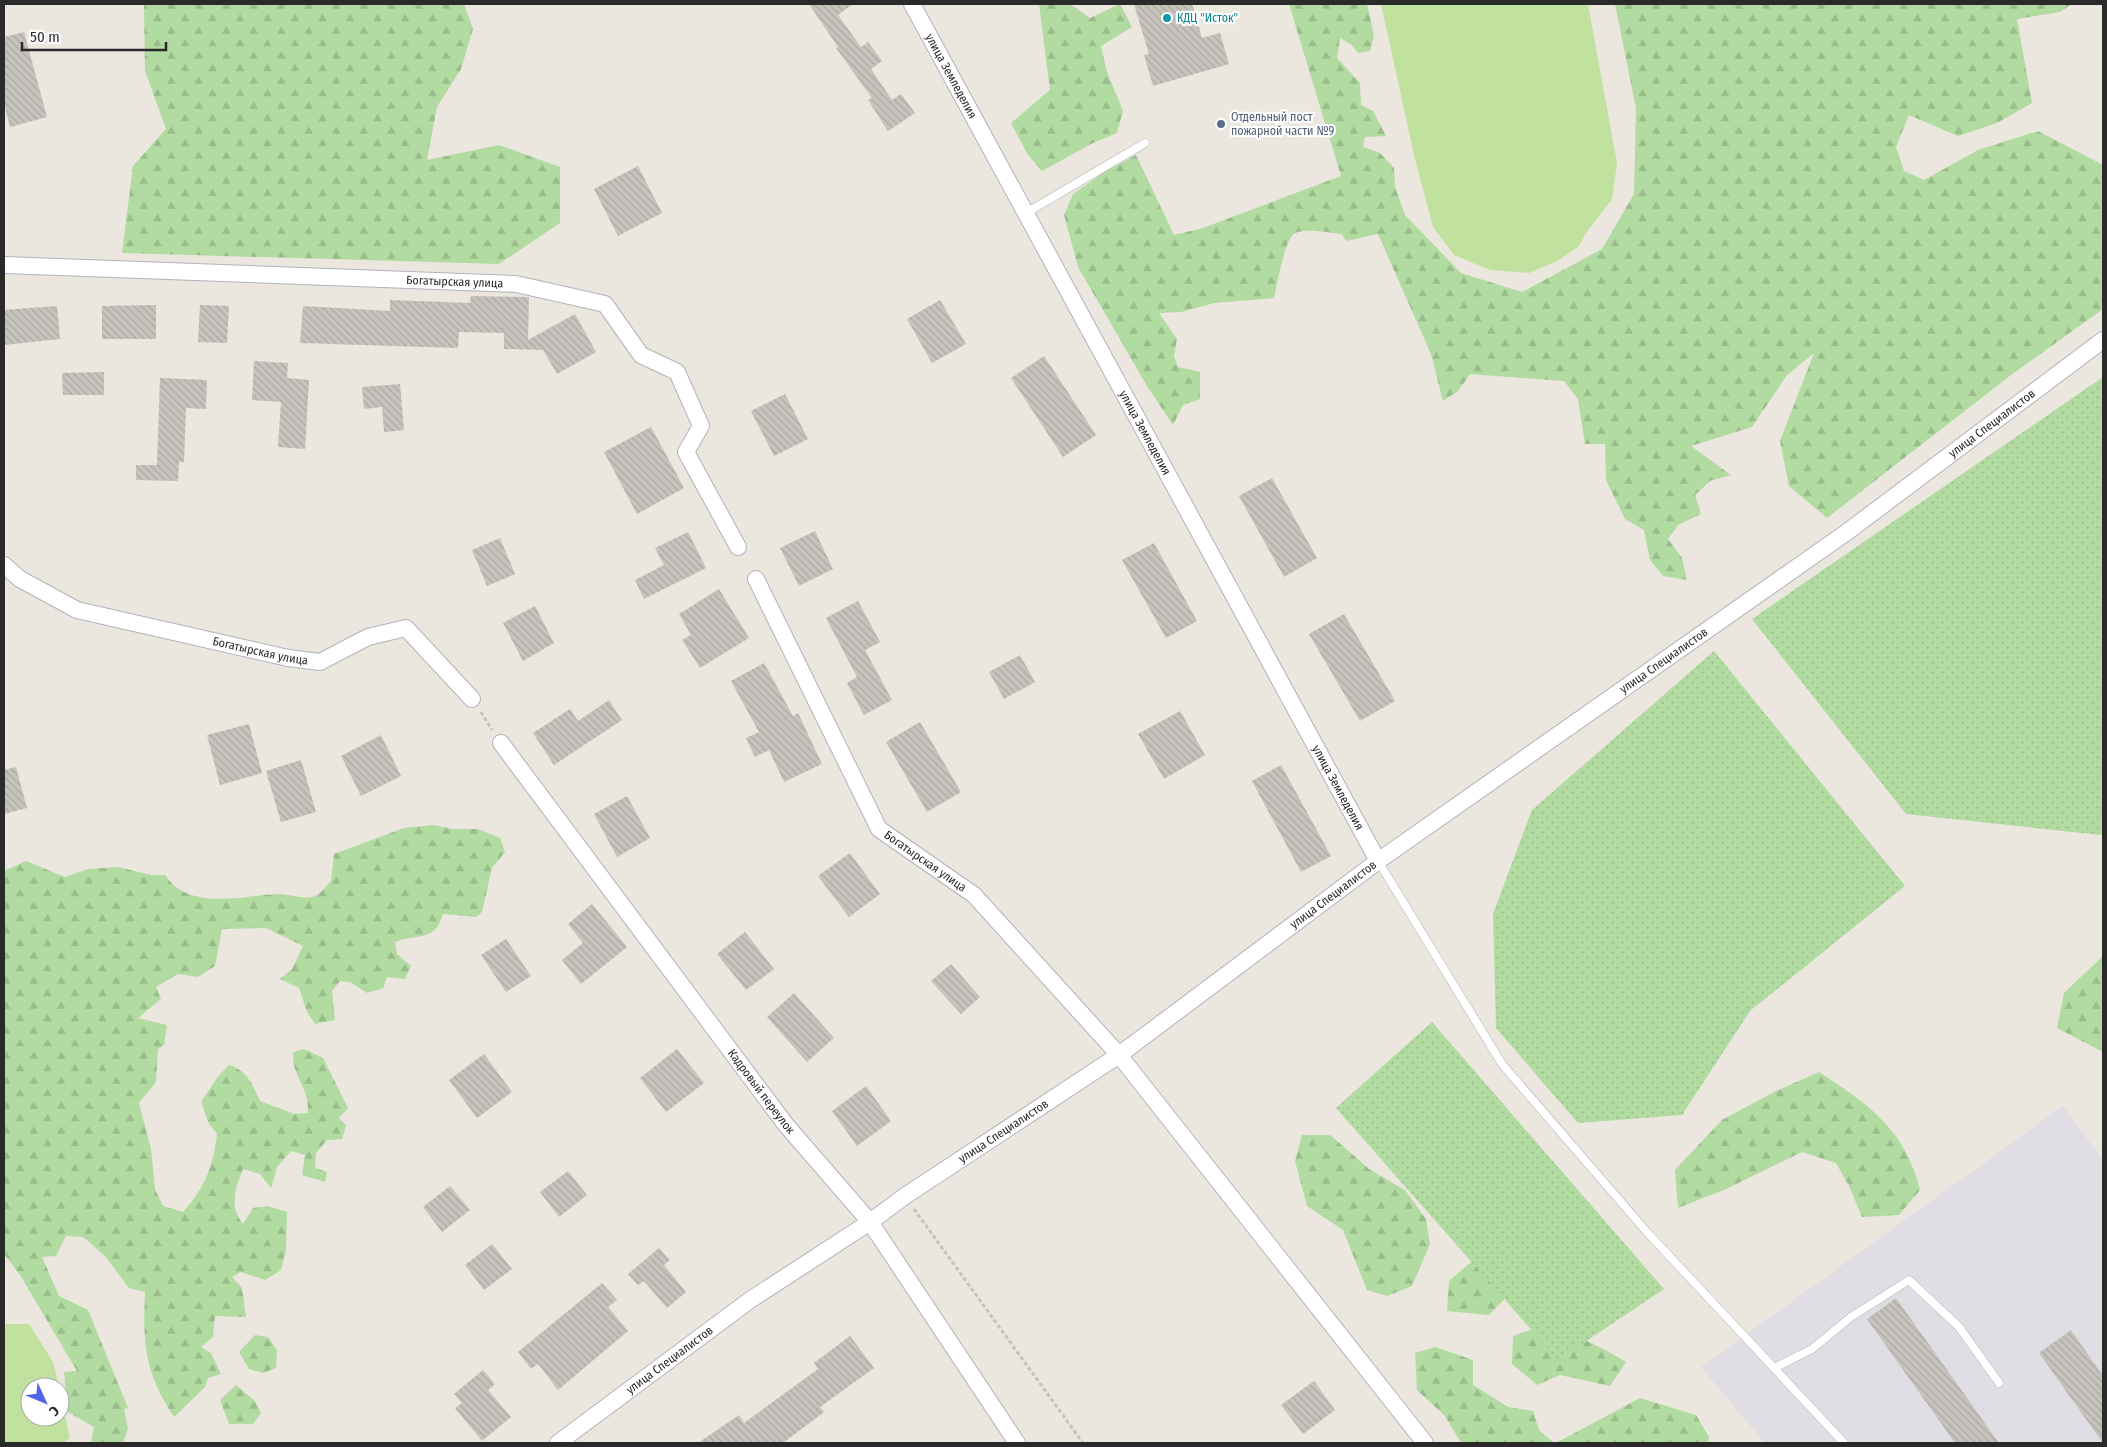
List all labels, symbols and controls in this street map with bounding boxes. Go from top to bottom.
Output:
place label: КДЦ "Исток" [1177,11,1238,25]
marker: КДЦ "Исток" [1161,12,1173,24]
scale bar [22,20,166,52]
text: 50 m [30,28,60,46]
street label: улица Земледелия [923,31,980,121]
place label: Отдельный пост пожарной части №9 [1231,110,1334,138]
marker: Отдельный пост пожарной части №9 [1215,118,1227,130]
street label: Богатырская улица [406,273,504,291]
street label: улица Специалистов [1946,386,2038,460]
street label: улица Земледелия [1116,388,1174,477]
street label: улица Специалистов [1617,625,1711,696]
street label: Богатырская улица [211,634,309,667]
street label: улица Земледелия [1309,743,1367,832]
street label: Богатырская улица [881,828,969,895]
street label: улица Специалистов [1287,858,1379,932]
street label: Кадровый переулок [725,1046,798,1137]
street label: улица Специалистов [956,1097,1051,1166]
street label: улица Специалистов [623,1323,716,1397]
north arrow [20,1377,70,1427]
text: С [45,1402,63,1420]

